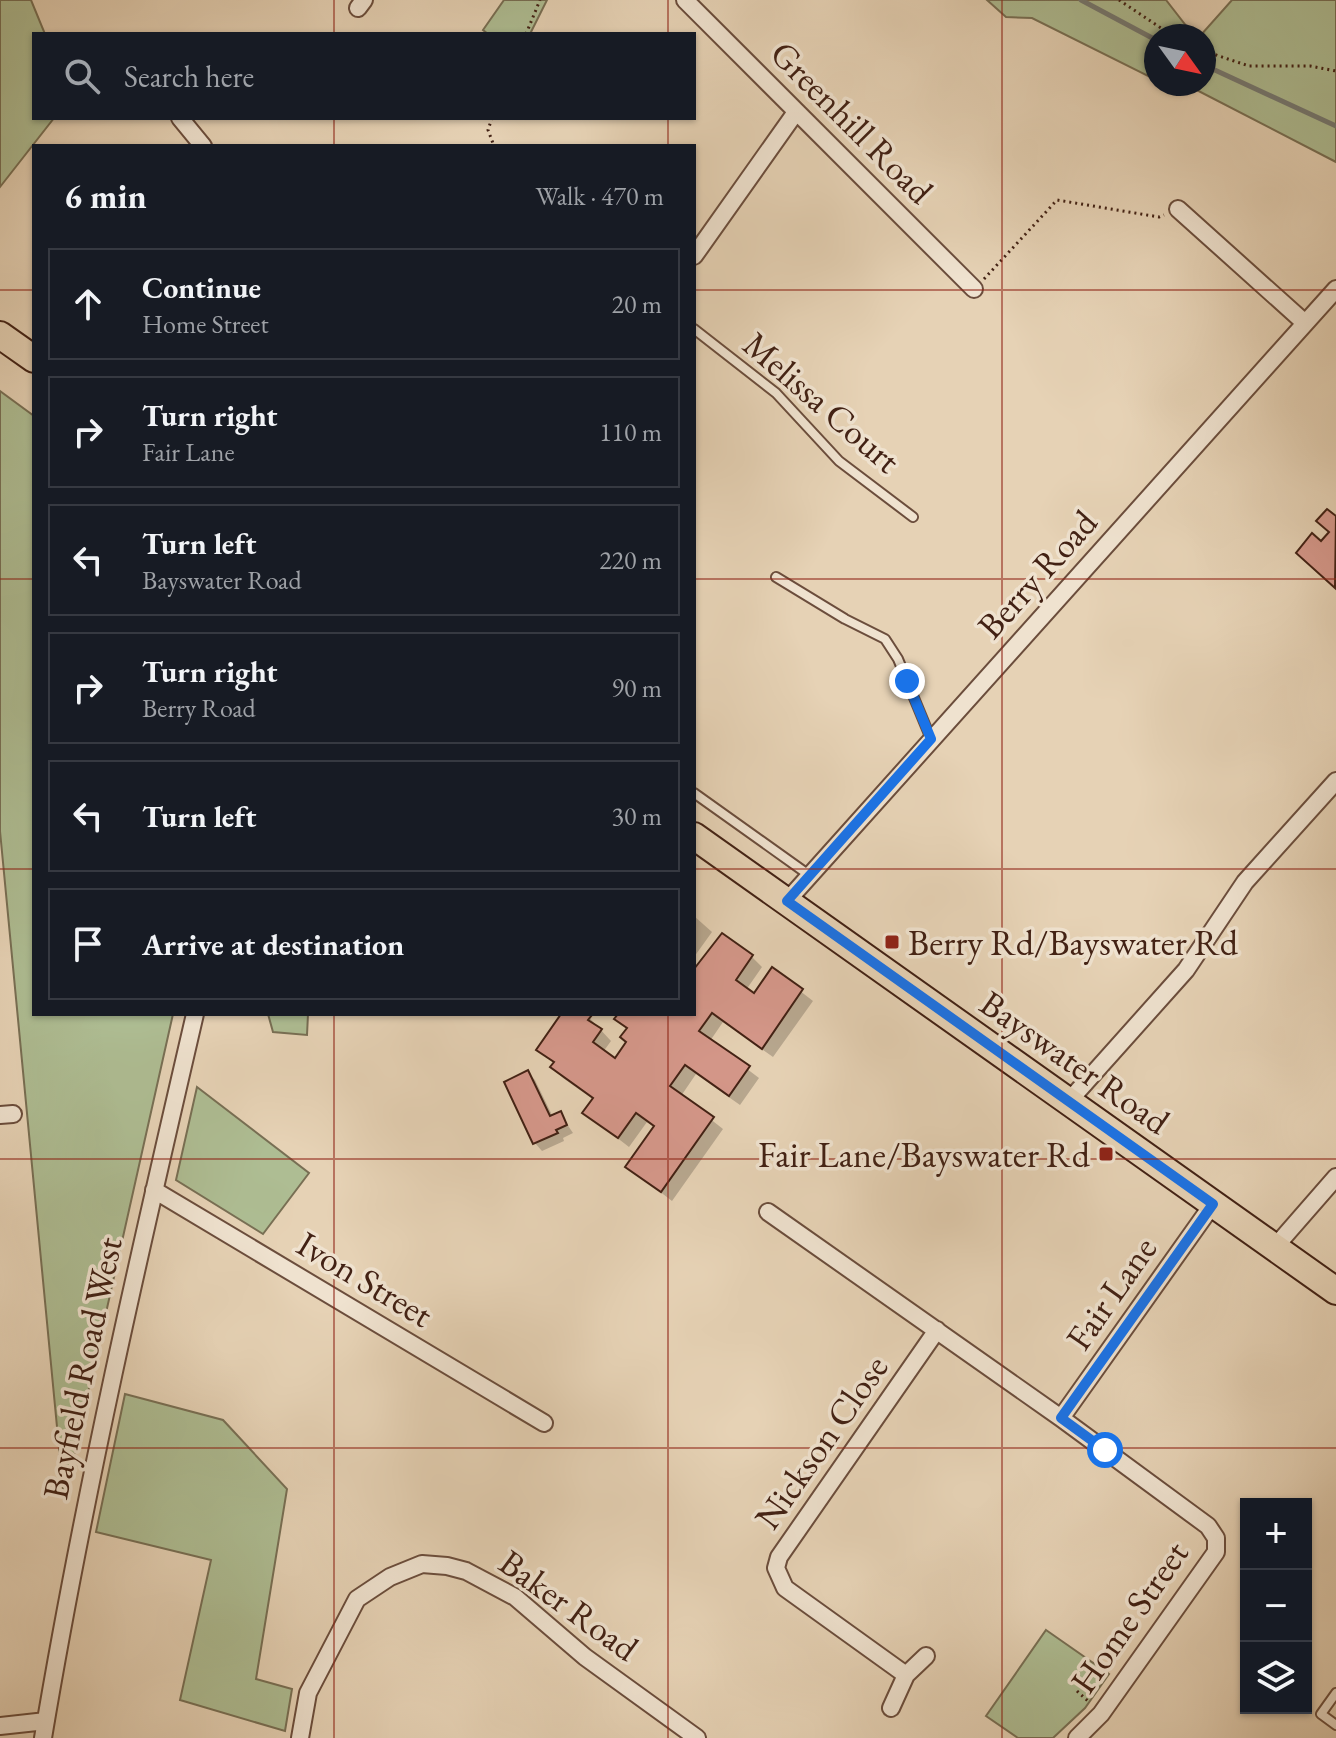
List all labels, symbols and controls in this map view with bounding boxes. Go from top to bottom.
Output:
north arrow [1144,24,1216,96]
street label: Greenhill Road [760,30,944,214]
search box [32,32,696,120]
icon: search [60,54,104,98]
text: Search here [124,57,254,96]
text: 6 min [64,174,147,218]
text: Walk · 470 m [536,179,664,213]
text: Continue [142,268,261,307]
icon: ahead [66,282,110,326]
text: 20 m [612,287,662,321]
text: Home Street [142,307,269,341]
street label: Melissa Court [733,321,911,484]
text: Turn right [142,396,278,435]
icon: right [66,410,110,454]
text: 110 m [599,415,662,449]
text: Fair Lane [142,435,235,469]
street label: Berry Road [967,499,1108,648]
text: Turn left [142,524,256,563]
icon: left [66,538,110,582]
text: 220 m [599,543,662,577]
text: Bayswater Road [142,563,302,597]
text: Turn right [142,652,278,691]
route end [889,663,925,699]
icon: right [66,666,110,710]
text: 90 m [612,671,662,705]
text: Berry Road [142,691,256,725]
icon: left [66,794,110,838]
text: Turn left [142,797,256,836]
text: 30 m [612,799,662,833]
place label: Berry Rd/Bayswater Rd [908,919,1239,966]
icon: arrive [66,922,110,966]
text: Arrive at destination [142,925,404,964]
marker: Berry Rd/Bayswater Rd [883,933,901,951]
street label: Bayswater Road [971,979,1180,1145]
place label: Fair Lane/Bayswater Rd [758,1131,1091,1178]
marker: Fair Lane/Bayswater Rd [1097,1145,1115,1163]
street label: Ivon Street [289,1220,442,1338]
street label: Fair Lane [1055,1227,1167,1359]
street label: Bayfield Road West [31,1232,133,1503]
street label: Nickson Close [744,1346,898,1538]
route start [1087,1432,1123,1468]
map controls [1240,1498,1312,1714]
button: + [1240,1498,1312,1570]
street label: Home Street [1059,1531,1199,1702]
street label: Baker Road [490,1539,649,1672]
button: − [1240,1570,1312,1642]
button: layers [1240,1642,1312,1714]

